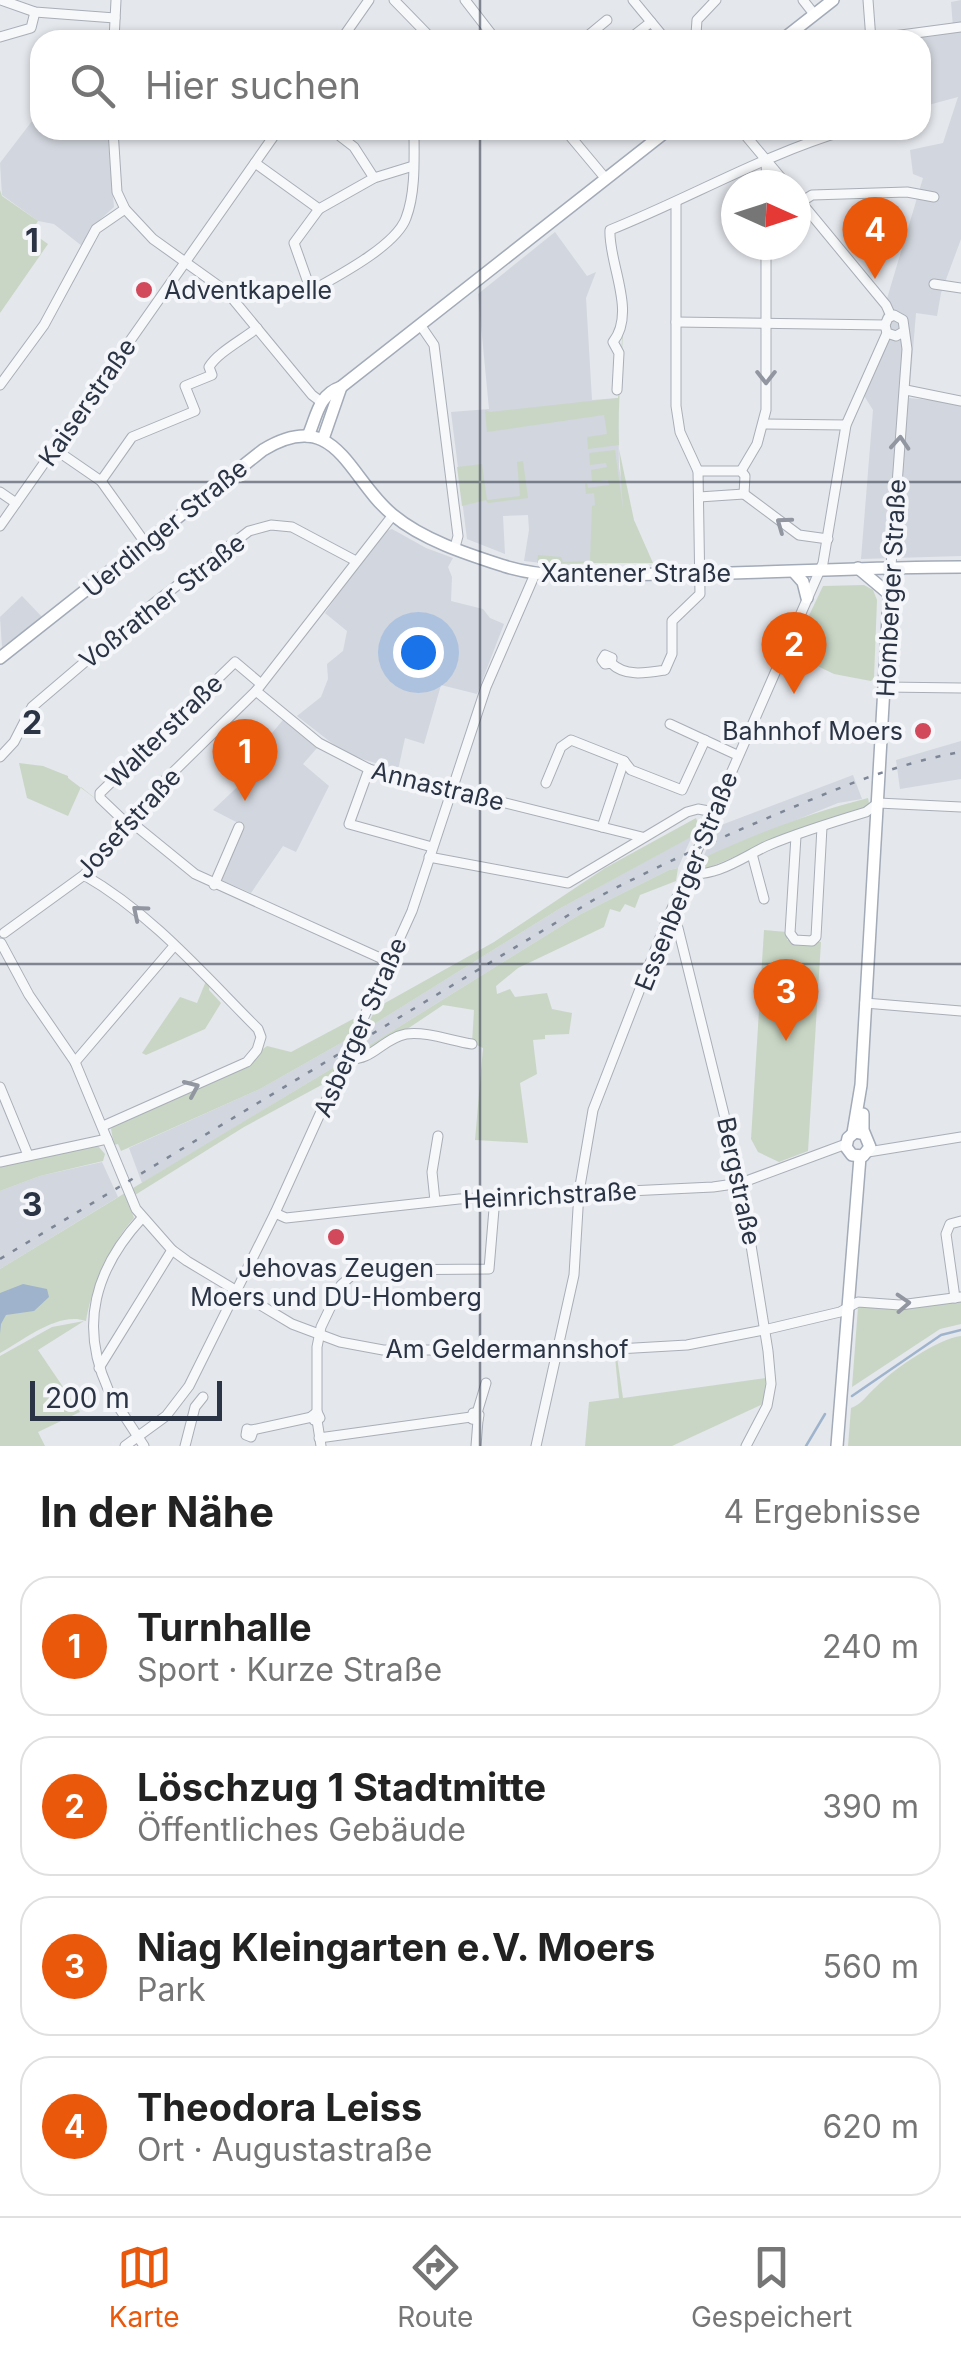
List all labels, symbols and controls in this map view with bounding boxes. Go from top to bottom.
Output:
search box [30,30,931,140]
icon: search [65,58,120,113]
text: Hier suchen [145,62,361,108]
north arrow [721,170,811,260]
pin: 4 [842,196,908,279]
text: 1 [25,221,39,260]
place label: Adventkapelle [164,275,332,305]
marker: Adventkapelle [133,279,155,301]
street label: Kaiserstraße [32,332,142,472]
one-way arrow [755,370,777,386]
one-way arrow [889,435,911,451]
street label: Uerdinger Straße [77,453,253,603]
street label: Homberger Straße [870,478,912,698]
one-way arrow [776,518,794,535]
street label: Voßrather Straße [73,527,251,675]
street label: Xantener Straße [541,558,731,588]
pin: 2 [762,612,826,694]
your location [393,627,444,678]
street label: Walterstraße [99,668,229,794]
text: 2 [22,703,42,742]
place label: Bahnhof Moers [722,716,903,746]
pin: 1 [212,718,278,801]
marker: Bahnhof Moers [912,720,934,742]
street label: Annastraße [369,755,507,817]
street label: Josefstraße [69,761,187,885]
street label: Essenberger Straße [628,767,744,995]
one-way arrow [132,905,150,923]
street label: Asberger Straße [307,933,413,1121]
pin: 3 [754,958,818,1041]
one-way arrow [182,1080,200,1100]
street label: Bergstraße [711,1114,767,1248]
street label: Heinrichstraße [462,1175,638,1215]
text: 3 [22,1185,42,1224]
marker: Jehovas Zeugen Moers und DU-Homberg [325,1226,347,1248]
place label: Jehovas Zeugen Moers und DU-Homberg [190,1253,482,1312]
one-way arrow [896,1293,912,1314]
street label: Am Geldermannshof [386,1334,628,1364]
scale bar [30,1376,222,1420]
text: 200 m [45,1381,130,1415]
text: In der Nähe [40,1486,274,1537]
text: 4 Ergebnisse [724,1492,921,1531]
text: Turnhalle [137,1604,312,1650]
text: 1 [68,1627,81,1666]
text: 240 m [822,1627,919,1666]
text: Sport · Kurze Straße [137,1650,442,1689]
text: Löschzug 1 Stadtmitte [137,1764,546,1810]
text: 2 [64,1787,85,1826]
text: 390 m [822,1787,919,1826]
text: Öffentliches Gebäude [137,1810,466,1849]
text: Niag Kleingarten e.V. Moers [137,1924,655,1970]
text: 3 [64,1947,85,1986]
text: 560 m [822,1947,919,1986]
text: Park [137,1970,206,2009]
text: Theodora Leiss [137,2084,422,2130]
text: 4 [64,2107,85,2146]
text: 620 m [822,2107,919,2146]
text: Ort · Augustastraße [137,2130,432,2169]
tab: Karte [109,2240,180,2334]
tab: Route [397,2240,473,2334]
tab: Gespeichert [691,2240,852,2334]

